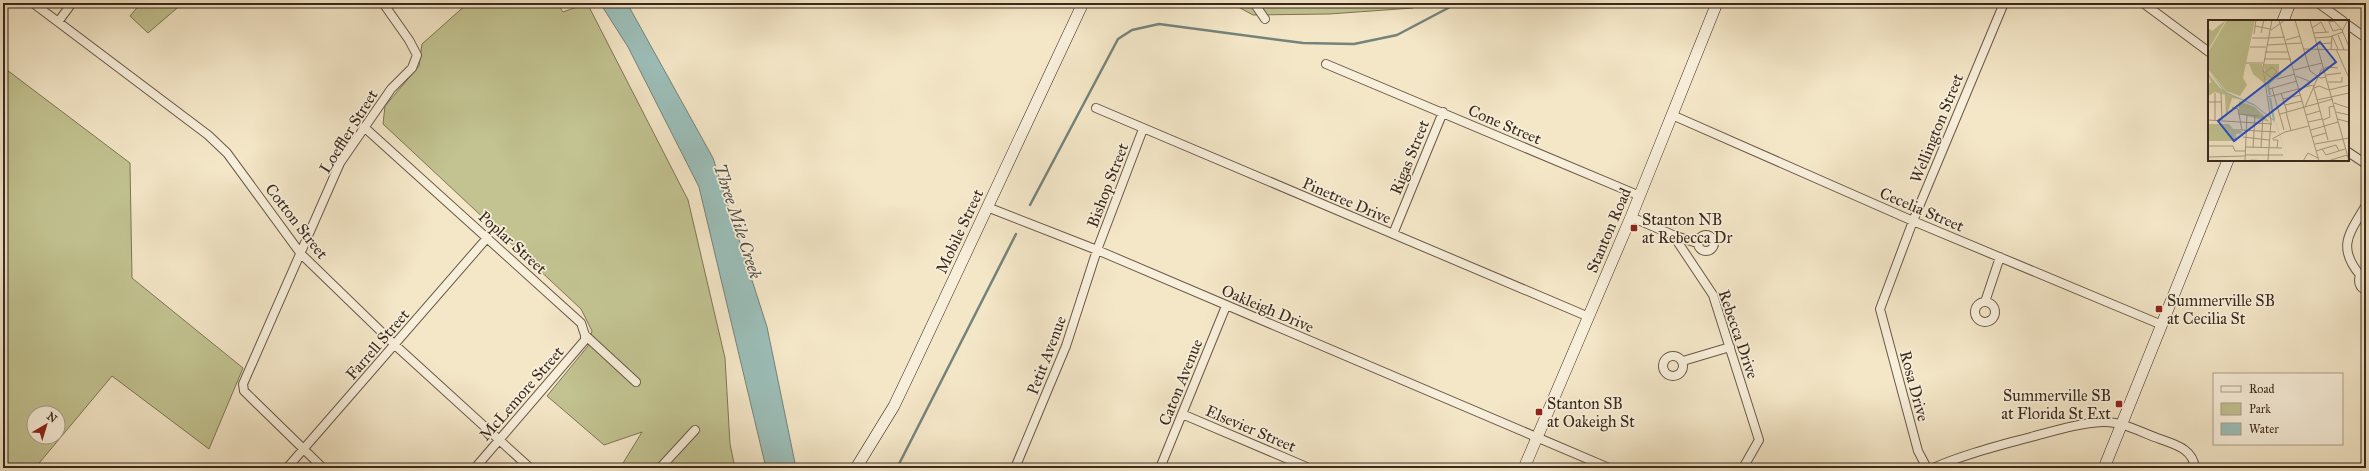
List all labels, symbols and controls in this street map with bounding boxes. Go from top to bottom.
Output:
inset map [2208,20,2349,161]
street label: Wellington Street [1906,71,1968,186]
street label: Loeffler Street [315,86,382,177]
street label: Cone Street [1465,101,1545,148]
street label: Rigas Street [1386,117,1434,198]
street label: Bishop Street [1083,140,1132,230]
water label: Three Mile Creek [709,161,766,282]
street label: Pinetree Drive [1300,173,1394,228]
street label: Cotton Street [261,180,332,263]
street label: Cecelia Street [1877,183,1967,236]
street label: Stanton Road [1582,185,1635,275]
street label: Mobile Street [932,186,987,276]
street label: Poplar Street [475,207,551,278]
place label: Stanton NB at Rebecca Dr [1642,210,1732,247]
marker: Stanton NB at Rebecca Dr [1629,223,1639,233]
street label: Oakleigh Drive [1218,280,1317,338]
street label: Rebecca Drive [1714,287,1763,382]
place label: Summerville SB at Cecilia St [2167,291,2275,328]
marker: Summerville SB at Cecilia St [2154,304,2164,314]
street label: Farrell Street [342,305,413,383]
street label: Petit Avenue [1023,313,1070,397]
street label: Caton Avenue [1154,336,1207,428]
street label: McLemore Street [475,342,568,444]
street label: Rosa Drive [1896,349,1933,424]
legend [2213,373,2343,445]
text: Road [2249,382,2275,396]
place label: Summerville SB at Florida St Ext [2001,386,2111,423]
place label: Stanton SB at Oakeigh St [1547,394,1635,432]
marker: Summerville SB at Florida St Ext [2114,399,2124,409]
street label: Elsevier Street [1203,401,1299,456]
text: Park [2249,402,2271,416]
north arrow [26,405,66,445]
marker: Stanton SB at Oakeigh St [1534,407,1544,417]
text: N [44,410,60,426]
text: Water [2249,422,2279,436]

